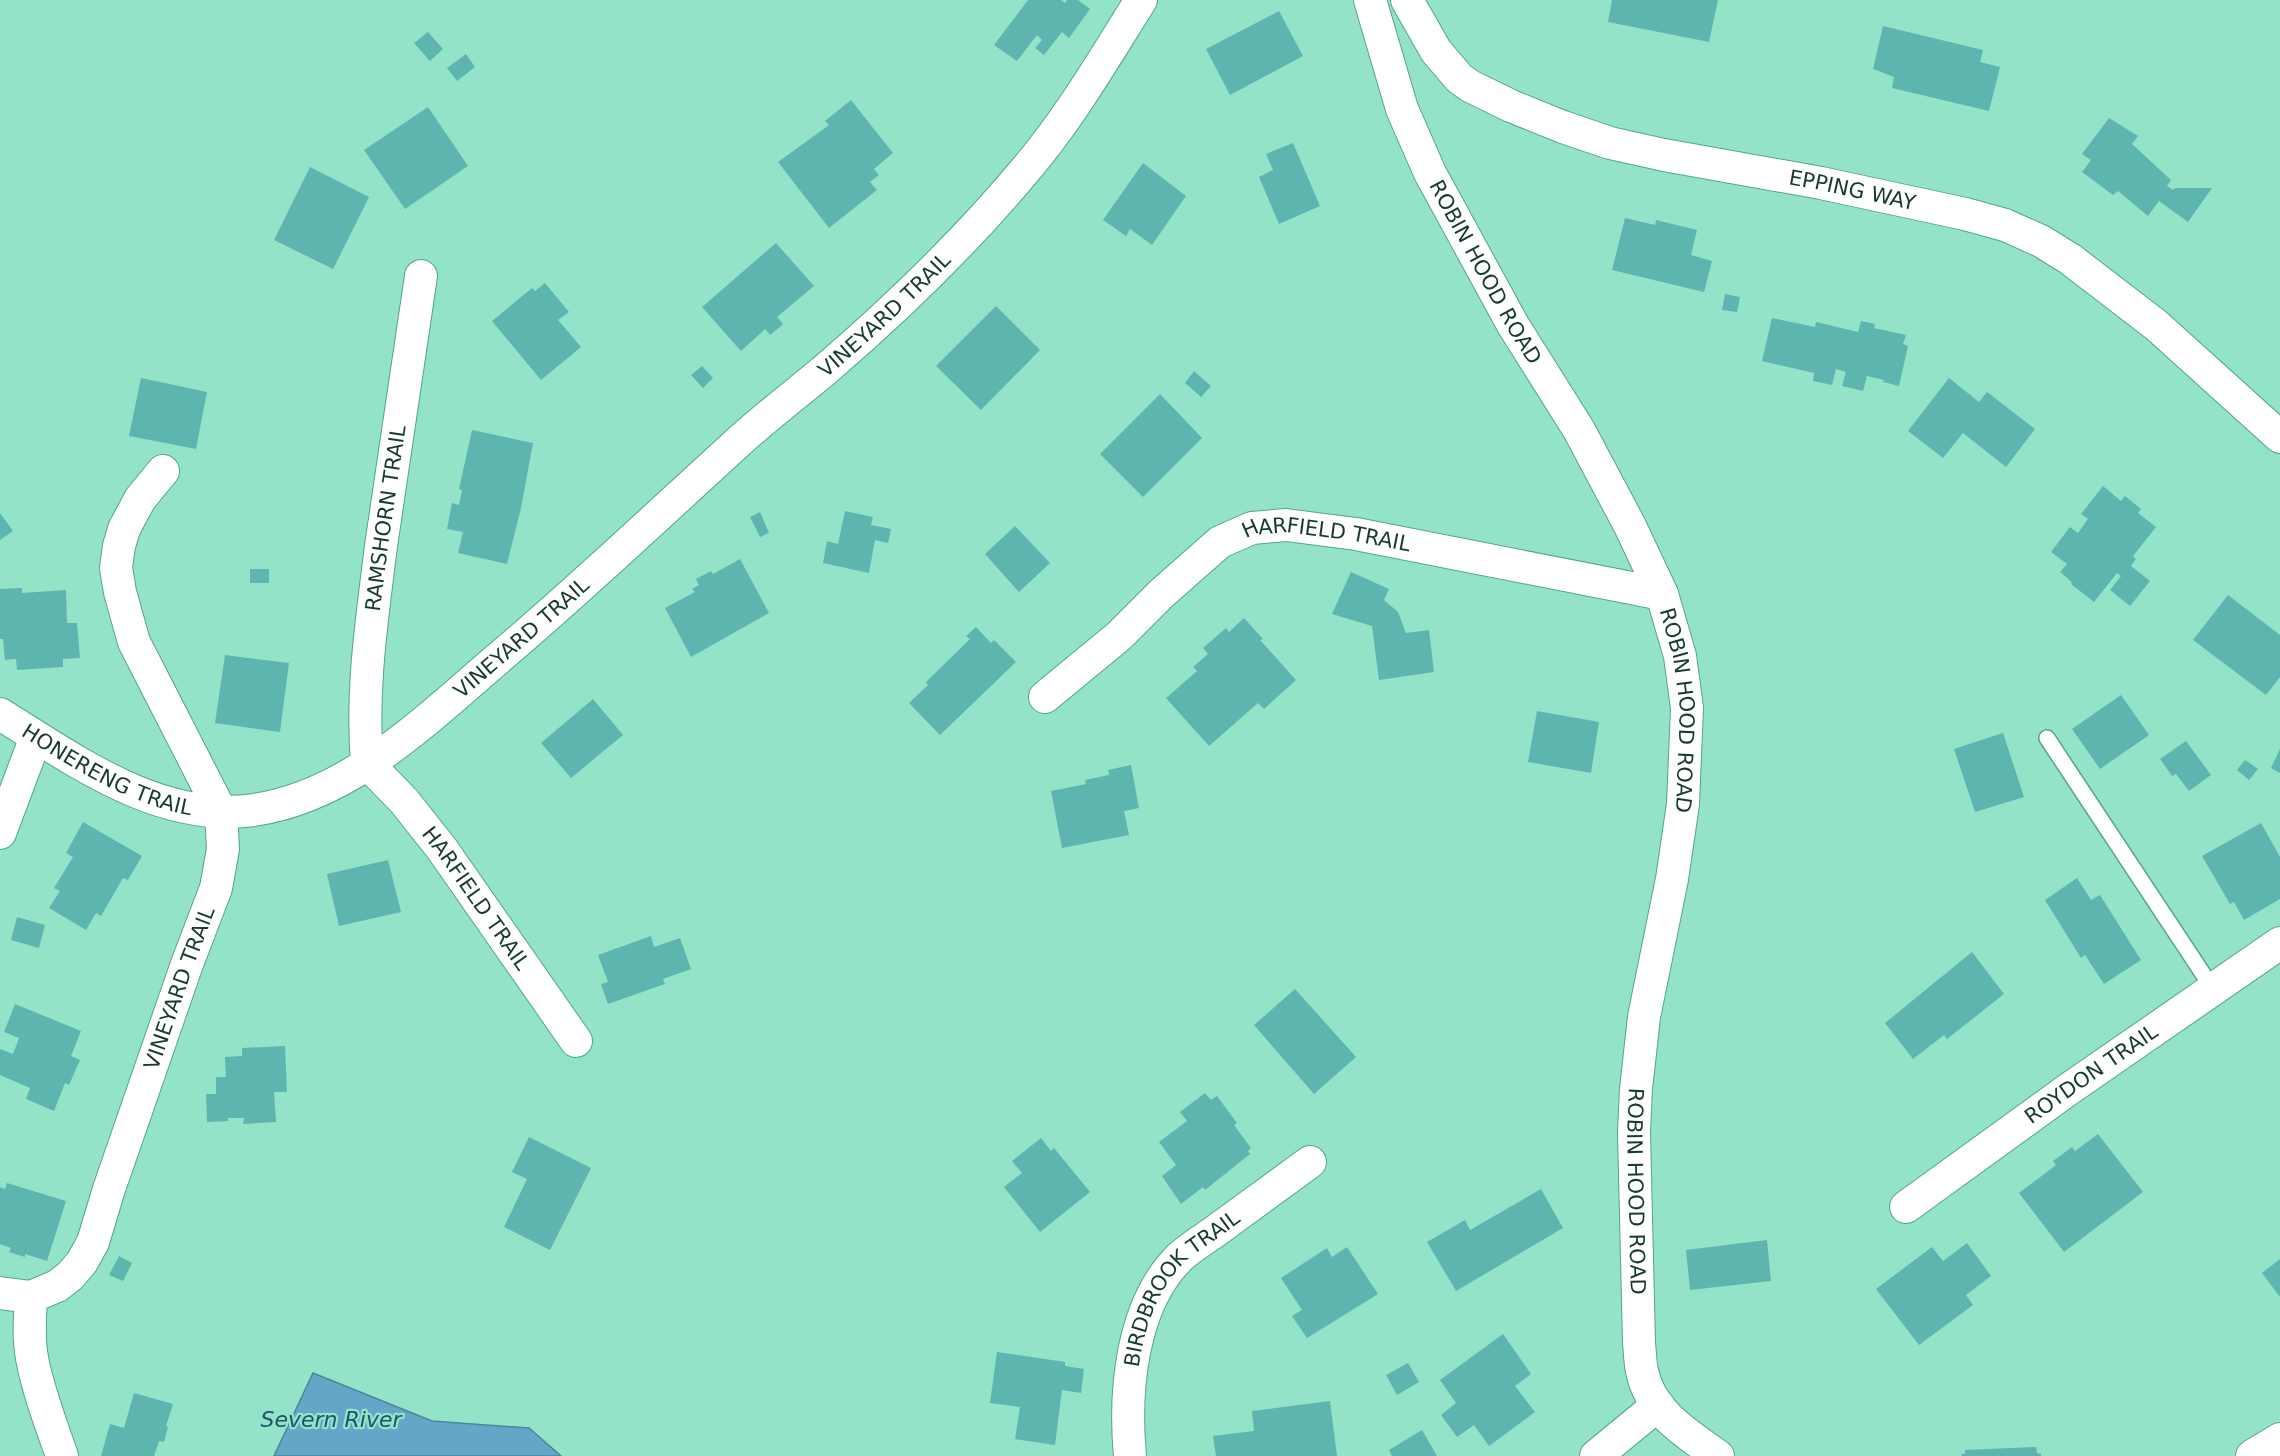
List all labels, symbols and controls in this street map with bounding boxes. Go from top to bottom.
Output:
street label: EPPING WAY [1787,166,1918,215]
street label: ROBIN HOOD ROAD [1424,176,1547,369]
street label: VINEYARD TRAIL [813,248,956,382]
street label: RAMSHORN TRAIL [361,423,411,613]
street label: HARFIELD TRAIL [1238,513,1413,556]
street label: VINEYARD TRAIL [449,573,594,703]
street label: ROBIN HOOD ROAD [1655,605,1699,815]
street label: HONERENG TRAIL [17,719,195,820]
street label: HARFIELD TRAIL [417,822,535,975]
street label: VINEYARD TRAIL [139,903,220,1073]
street label: ROYDON TRAIL [2020,1019,2163,1129]
street label: ROBIN HOOD ROAD [1622,1087,1650,1295]
street label: BIRDBROOK TRAIL [1120,1205,1244,1369]
water label: Severn River [260,1407,403,1432]

